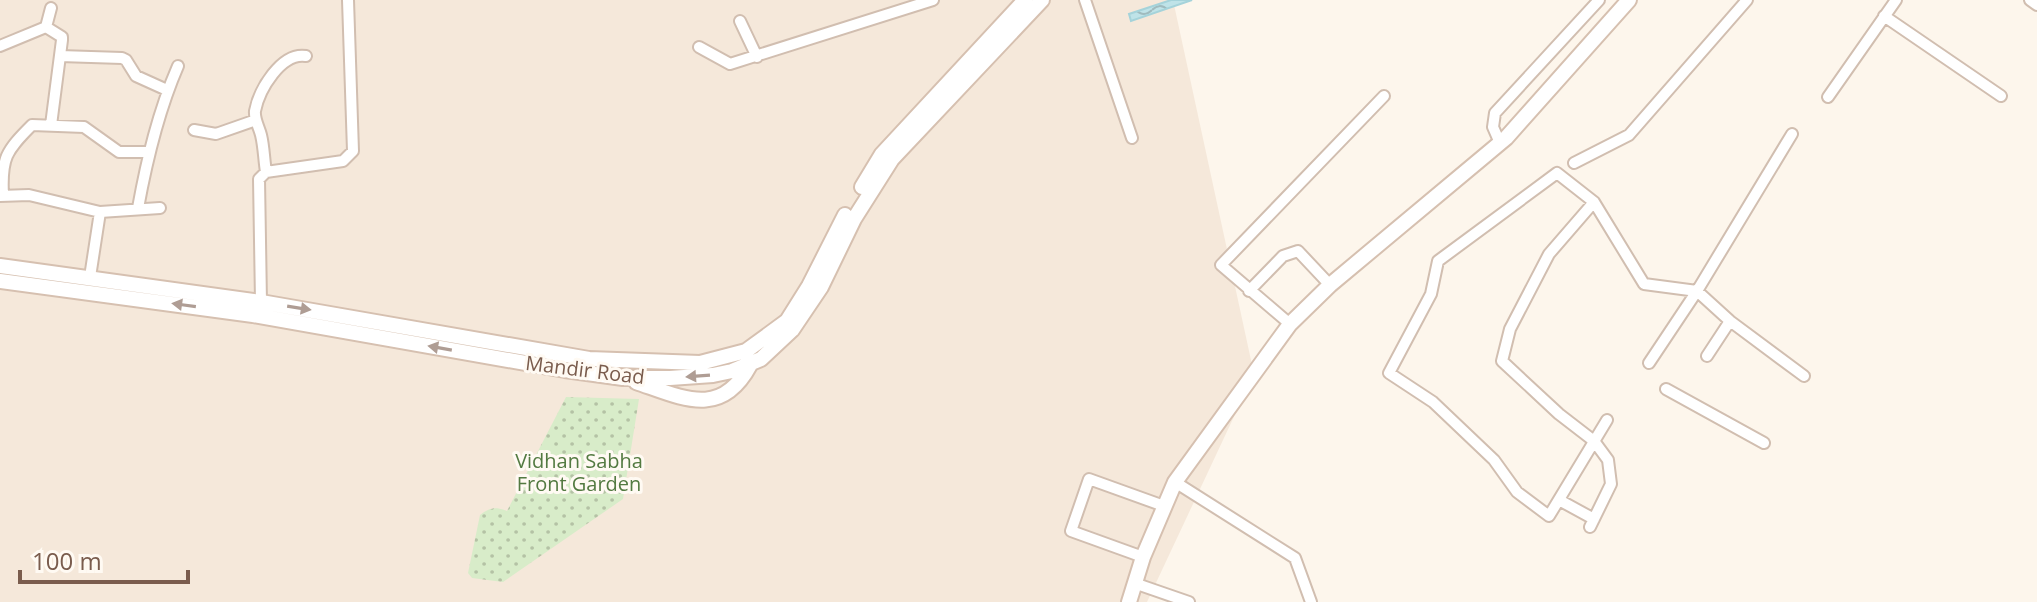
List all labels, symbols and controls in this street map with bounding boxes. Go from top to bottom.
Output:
one-way arrow [171,298,196,311]
one-way arrow [287,303,312,315]
one-way arrow [427,342,452,354]
street label: Mandir Road [524,349,646,390]
one-way arrow [685,370,710,383]
park label: Vidhan Sabha Front Garden [515,447,643,497]
scale bar [20,534,188,584]
text: 100 m [32,544,102,577]

